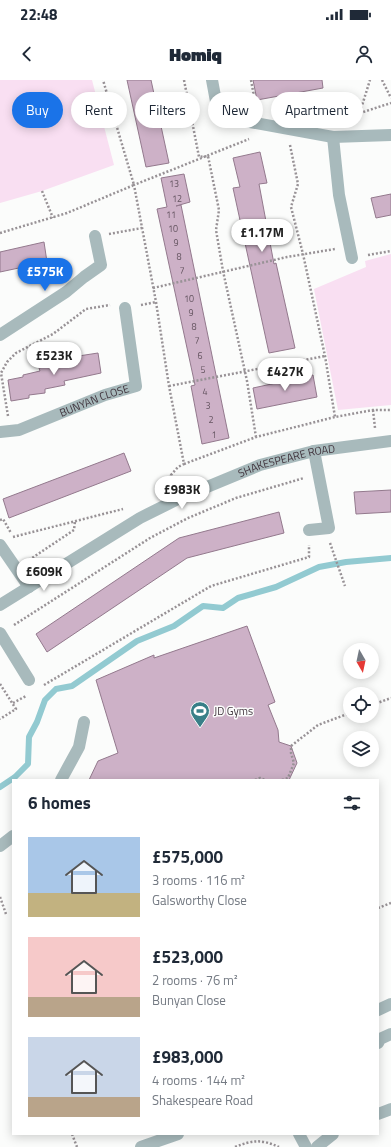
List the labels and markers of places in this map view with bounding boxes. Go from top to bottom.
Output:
pin: £1.17M [229,219,295,253]
pin: £575K [17,258,73,292]
pin: £523K [26,342,82,376]
pin: £427K [257,358,313,392]
pin: £983K [154,476,210,510]
pin: £609K [16,558,72,592]
sports icon: JD Gyms [189,700,211,728]
place label: JD Gyms [214,703,253,719]

